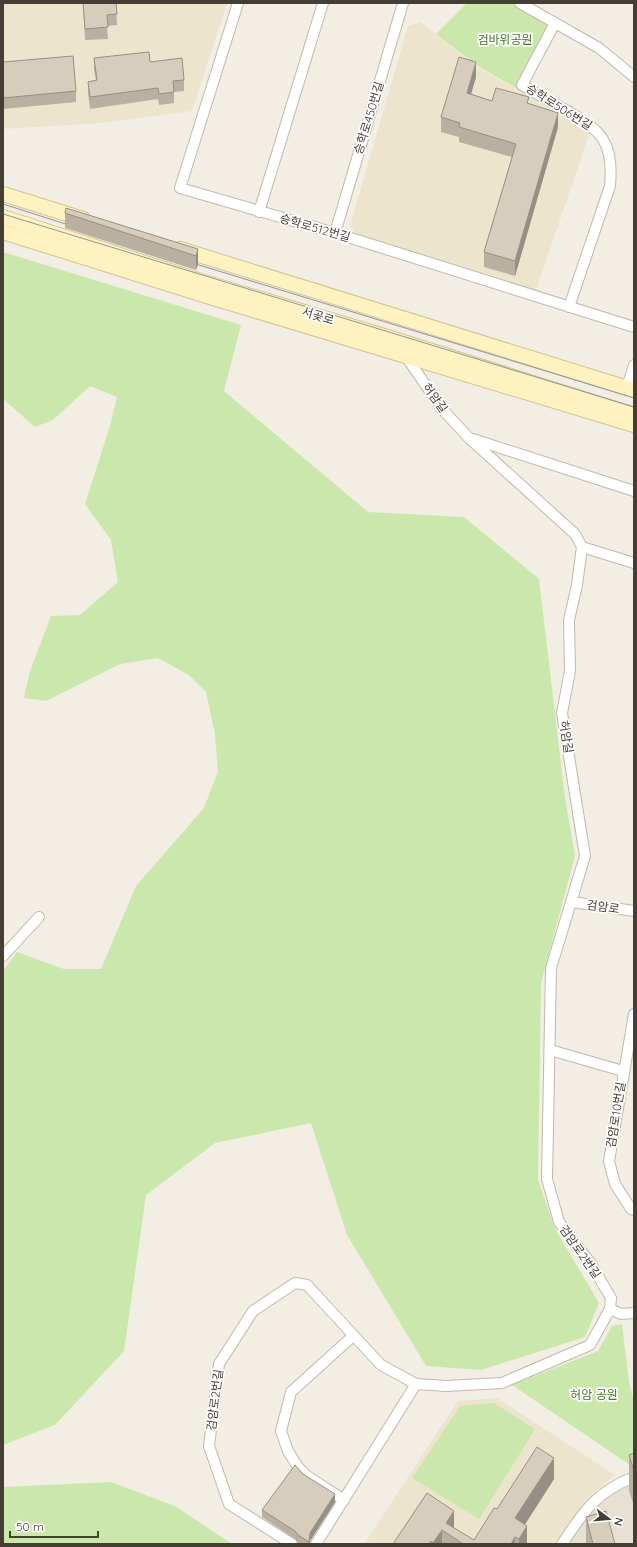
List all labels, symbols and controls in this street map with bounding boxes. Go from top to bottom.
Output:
park label: 검바위공원 [477,32,533,47]
street label: 승학로450번길 [350,80,387,156]
street label: 승학로506번길 [523,80,595,133]
street label: 승학로512번길 [278,210,352,245]
street label: 서곶로 [300,304,336,328]
street label: 허암길 [420,380,451,416]
street label: 허암길 [556,719,576,754]
street label: 검암로 [586,897,621,916]
street label: 검암로10번길 [603,1081,628,1149]
street label: 검암로2번길 [557,1222,604,1281]
street label: 검암로2번길 [203,1368,226,1432]
park label: 허암 공원 [570,1387,618,1402]
north arrow [589,1499,629,1539]
scale bar [10,1513,98,1539]
text: N [611,1516,626,1528]
text: 50 m [16,1519,44,1534]

